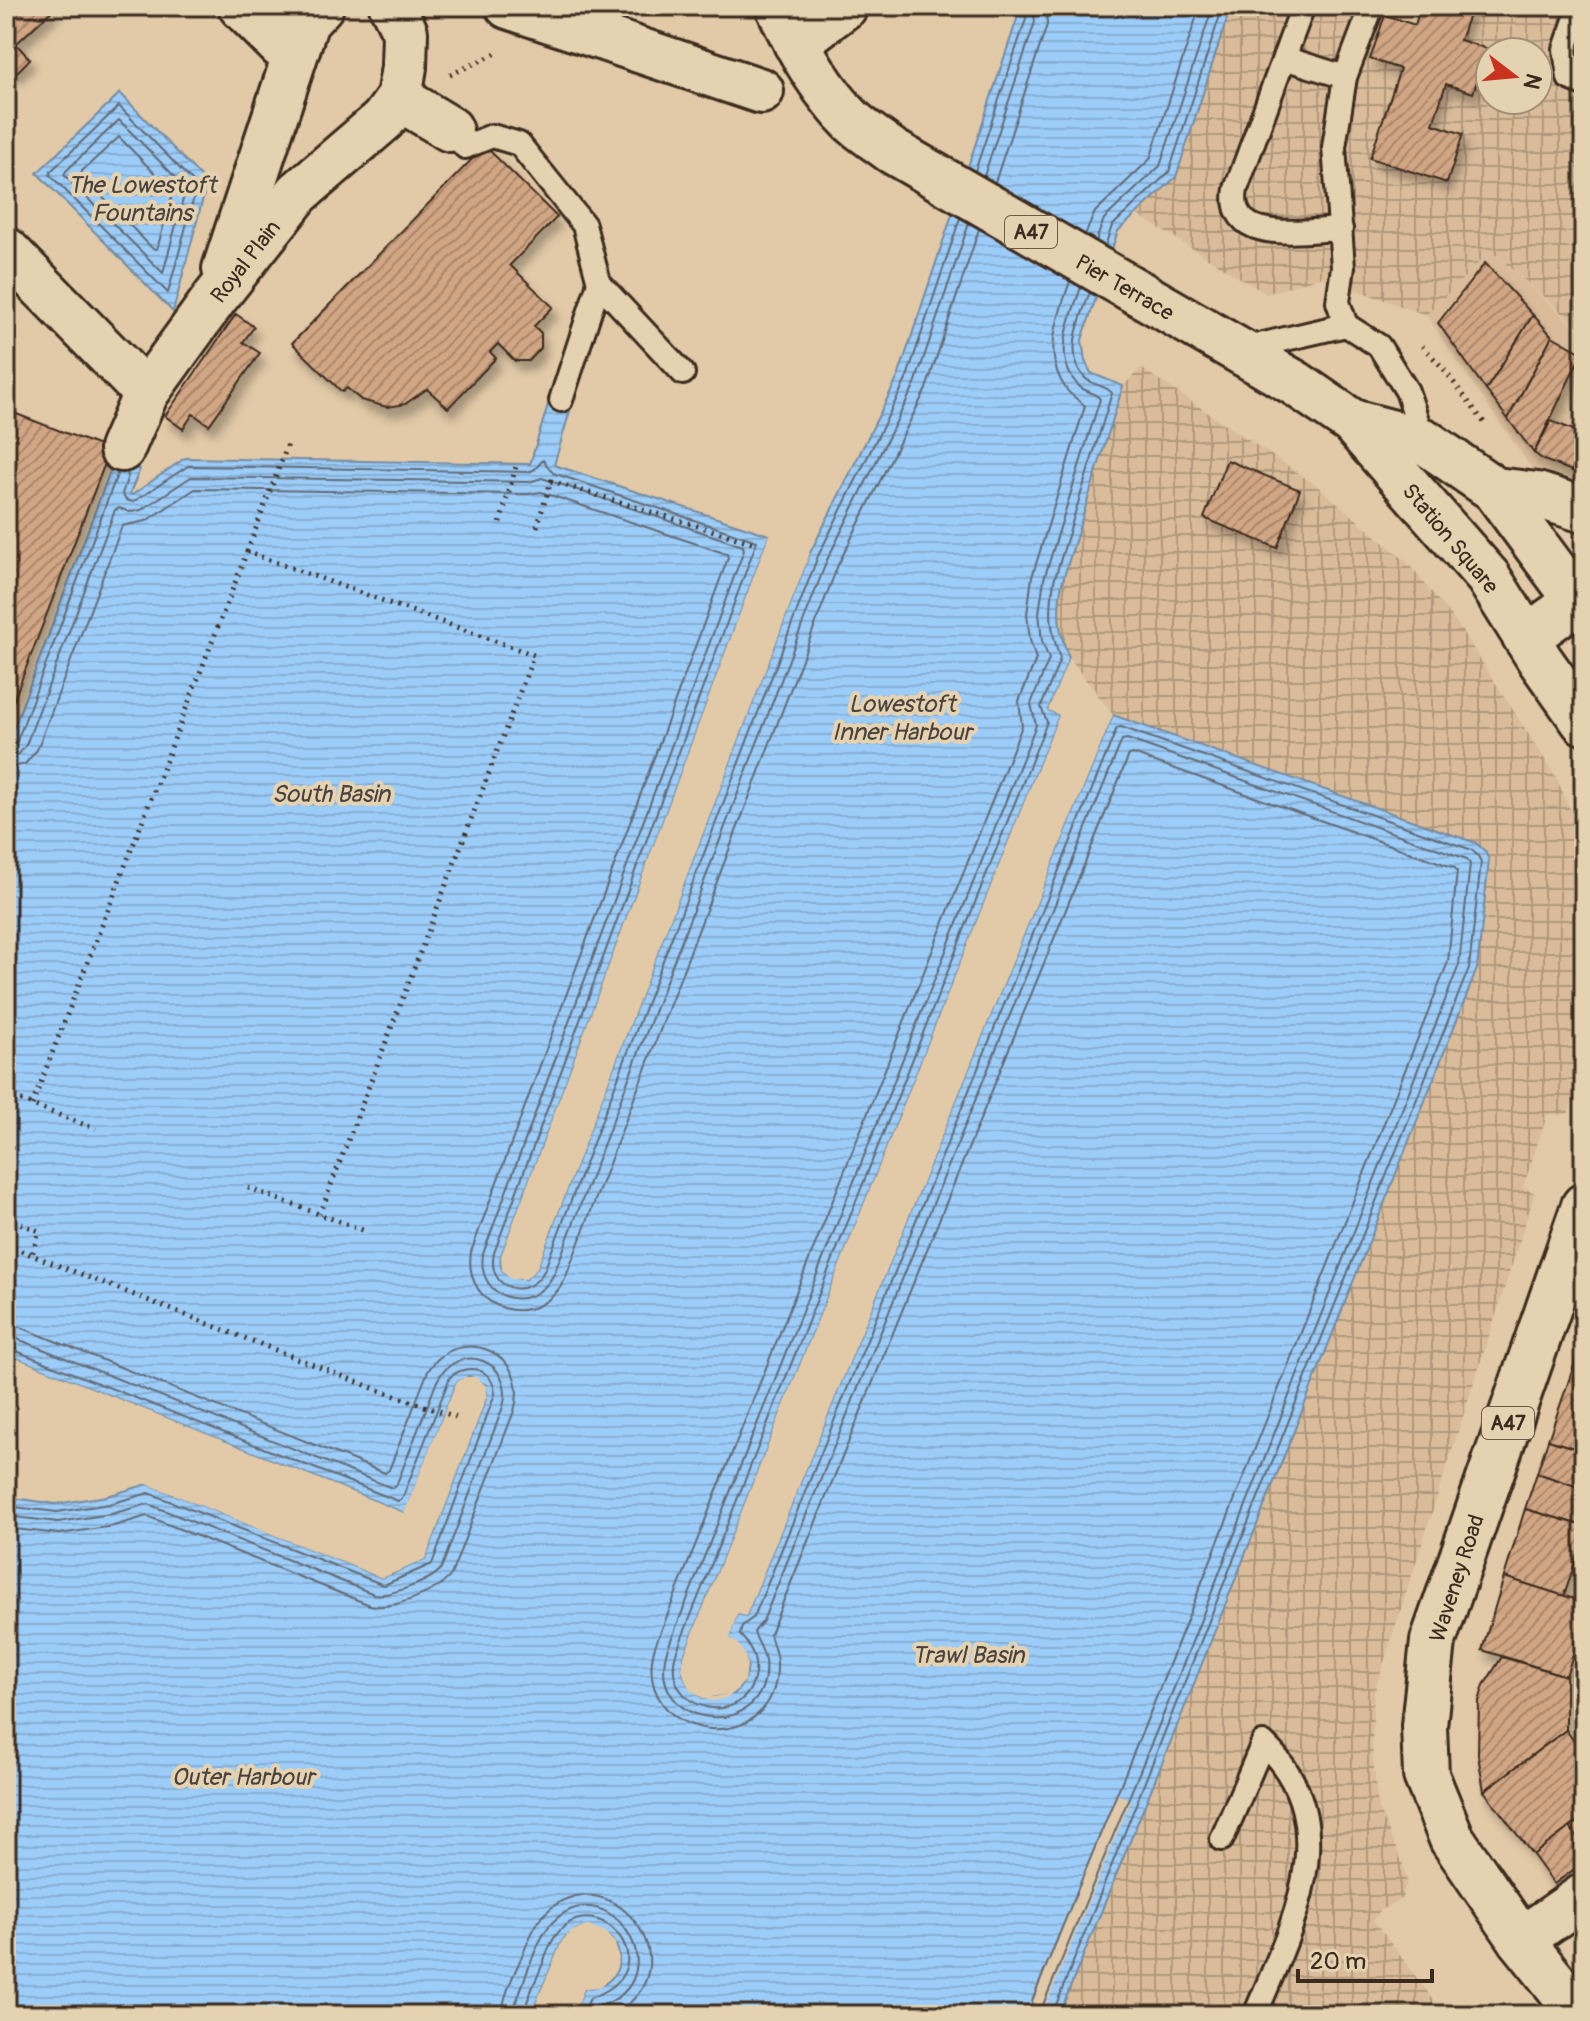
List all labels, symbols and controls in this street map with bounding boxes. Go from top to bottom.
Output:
north arrow [1474,36,1554,116]
text: N [1517,70,1548,92]
water label: The Lowestoft Fountains [68,171,219,228]
street label: Royal Plain [205,214,287,309]
road number: A47 [1005,216,1057,248]
street label: Pier Terrace [1070,248,1179,327]
street label: Station Square [1396,478,1505,600]
water label: Lowestoft Inner Harbour [832,690,975,747]
water label: South Basin [272,780,391,809]
road number: A47 [1482,1407,1534,1439]
street label: Waveney Road [1423,1511,1491,1646]
water label: Trawl Basin [912,1641,1026,1670]
water label: Outer Harbour [172,1763,318,1792]
scale bar [1298,1933,1432,1983]
text: 20 m [1310,1947,1366,1976]

